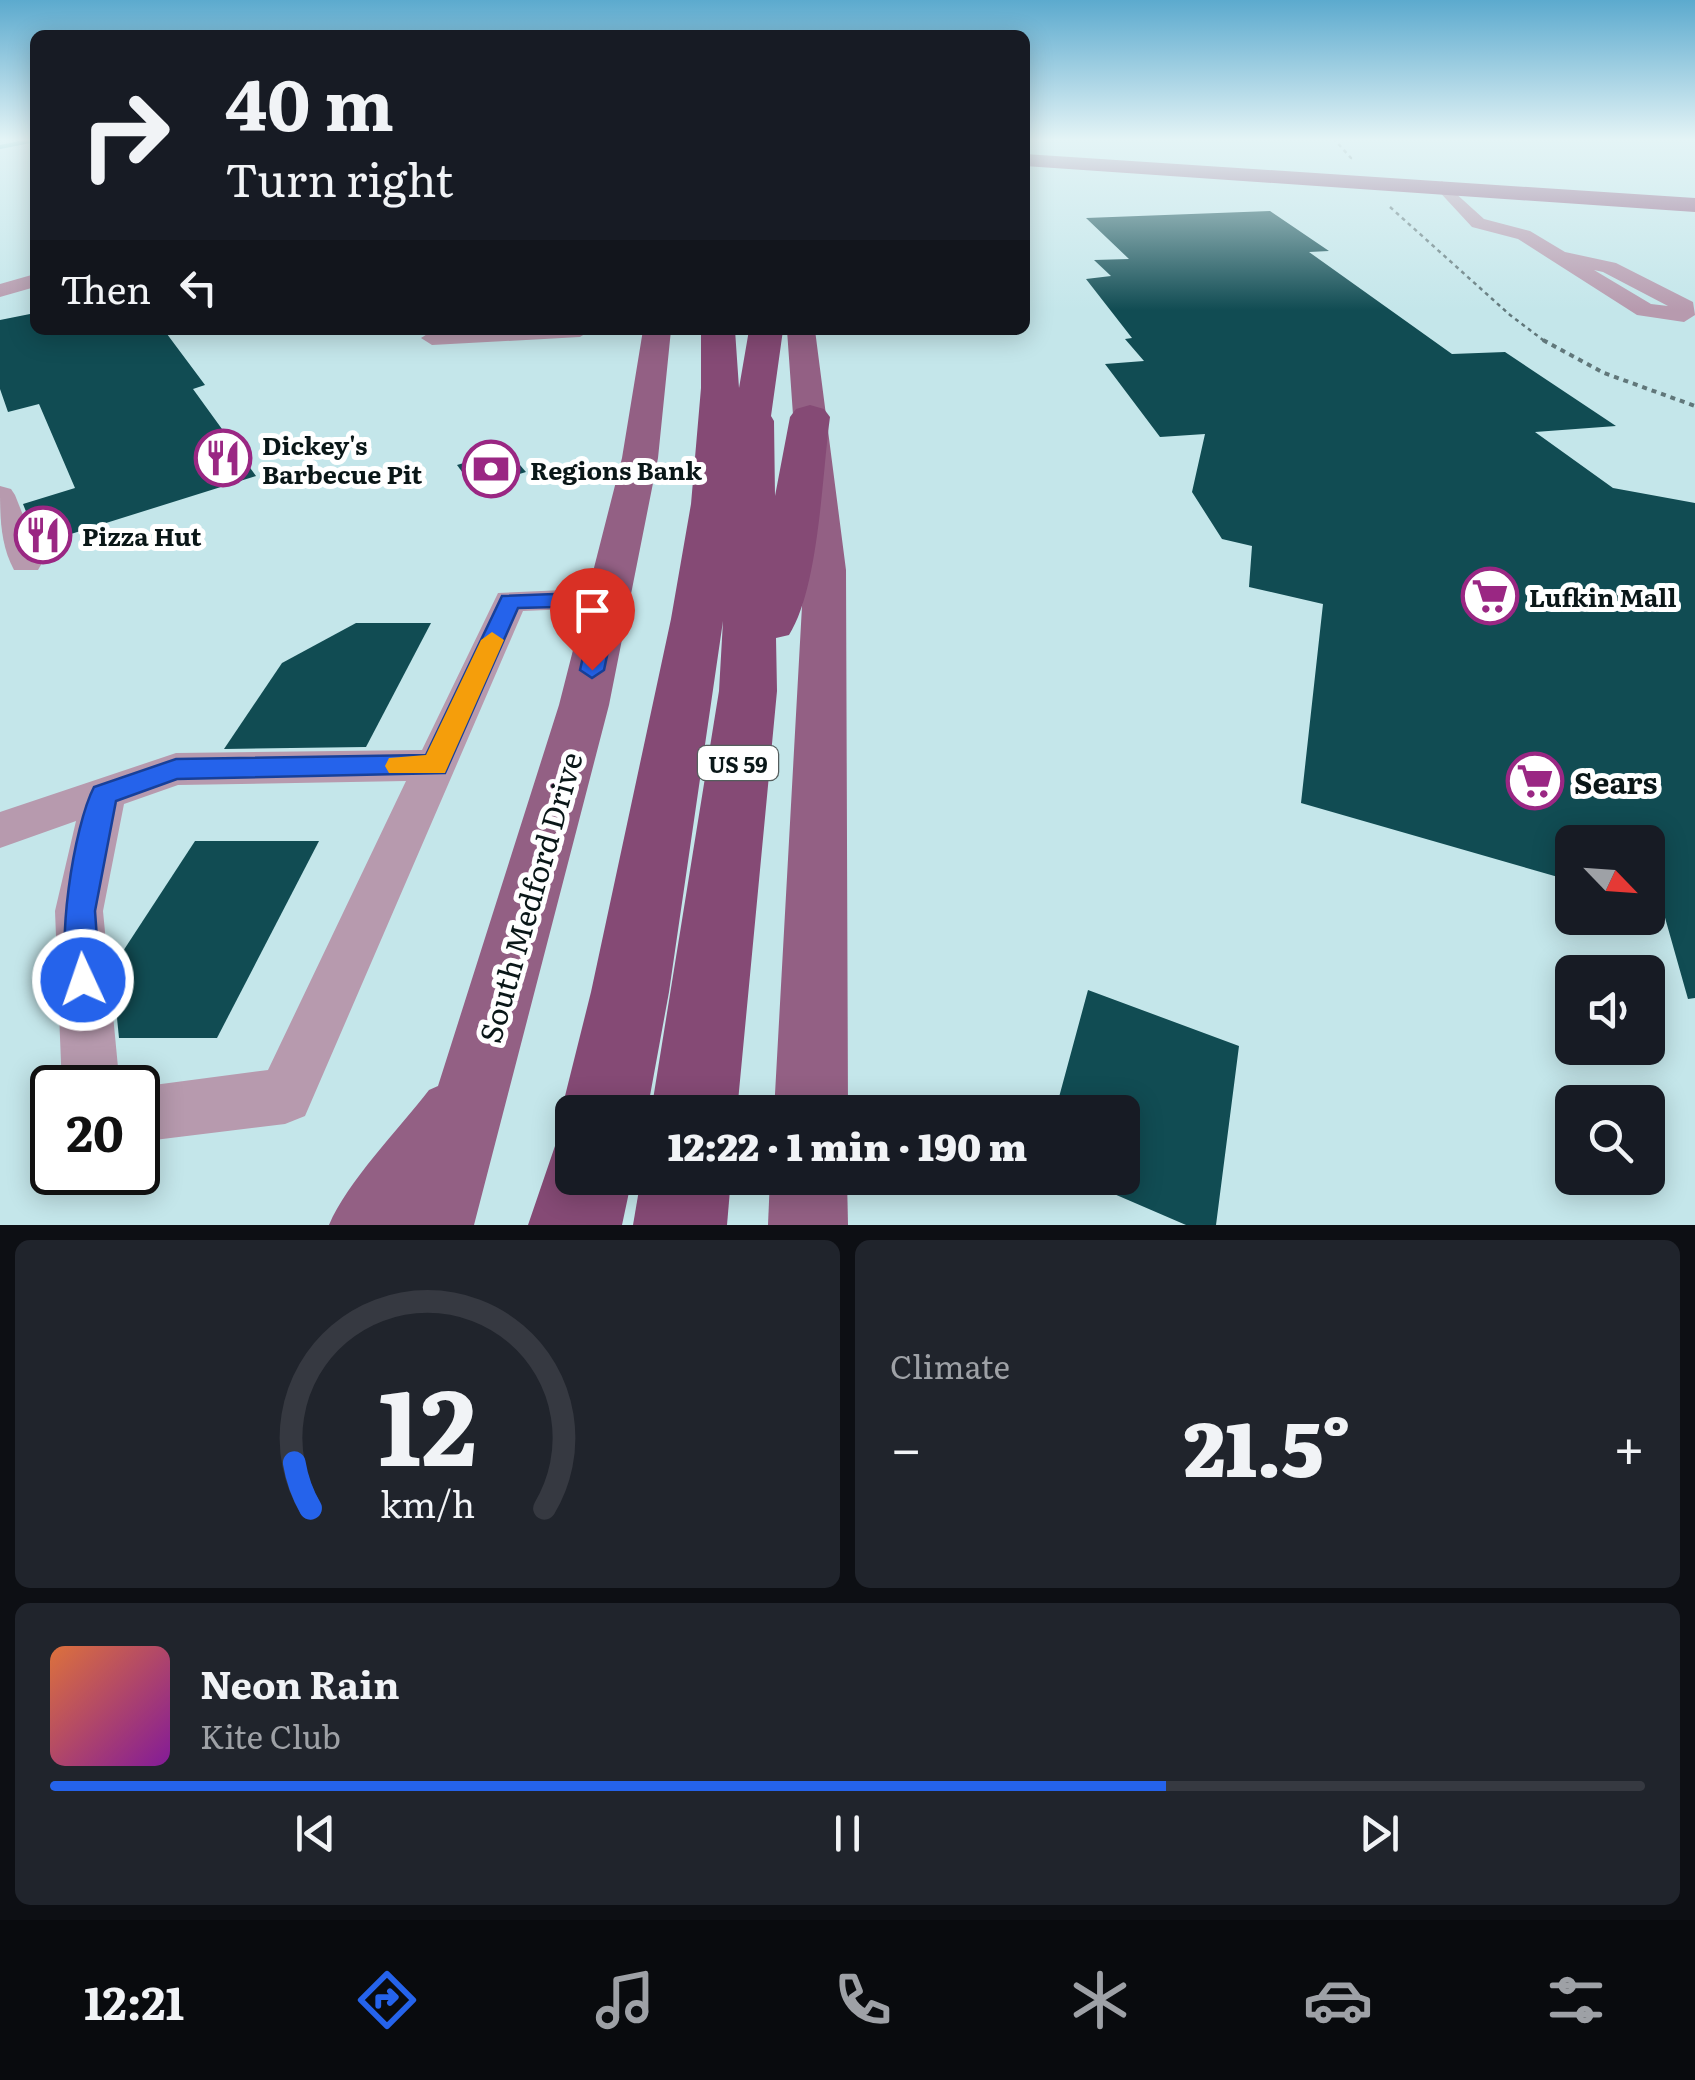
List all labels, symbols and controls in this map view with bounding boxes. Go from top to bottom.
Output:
text: 40 m [225,49,394,153]
icon: right [60,70,190,200]
text: Turn right [225,144,453,211]
text: Then [60,259,151,316]
icon: left [171,260,226,315]
place label: Dickey's Barbecue Pit [262,426,422,492]
restaurant icon: Dickey's Barbecue Pit [193,428,253,488]
bank icon: Regions Bank [461,439,521,499]
place label: Regions Bank [530,451,702,488]
restaurant icon: Pizza Hut [13,505,73,565]
place label: Pizza Hut [82,517,201,554]
supermarket icon: Lufkin Mall [1460,566,1520,626]
pin [550,568,635,671]
place label: Lufkin Mall [1529,578,1676,615]
icon: arrive [565,583,620,638]
street label: South Medford Drive [466,746,592,1048]
road number: US 59 [698,746,778,780]
supermarket icon: Sears [1505,751,1565,811]
place label: Sears [1574,759,1658,803]
north arrow [1555,825,1665,935]
map controls [1555,825,1665,1195]
position arrow [31,928,135,1032]
button: sound [1555,955,1665,1065]
speed limit sign: 20 [30,1065,160,1195]
button: search [1555,1085,1665,1195]
text: 12:22 · 1 min · 190 m [668,1116,1027,1173]
text: Climate [890,1341,1010,1389]
text: 12 [378,1344,477,1498]
text: 21.5° [1184,1389,1351,1500]
text: − [890,1404,922,1486]
text: + [1613,1404,1645,1486]
text: km/h [380,1476,475,1529]
text: Neon Rain [200,1654,400,1711]
text: Kite Club [200,1711,341,1759]
icon: previous [288,1806,343,1861]
icon: pause [820,1806,875,1861]
icon: next [1352,1806,1407,1861]
icon: directions [352,1965,422,2035]
icon: music [590,1965,660,2035]
icon: phone [828,1965,898,2035]
icon: climate [1065,1965,1135,2035]
icon: car [1303,1965,1373,2035]
icon: filters [1541,1965,1611,2035]
text: 12:21 [84,1967,184,2034]

